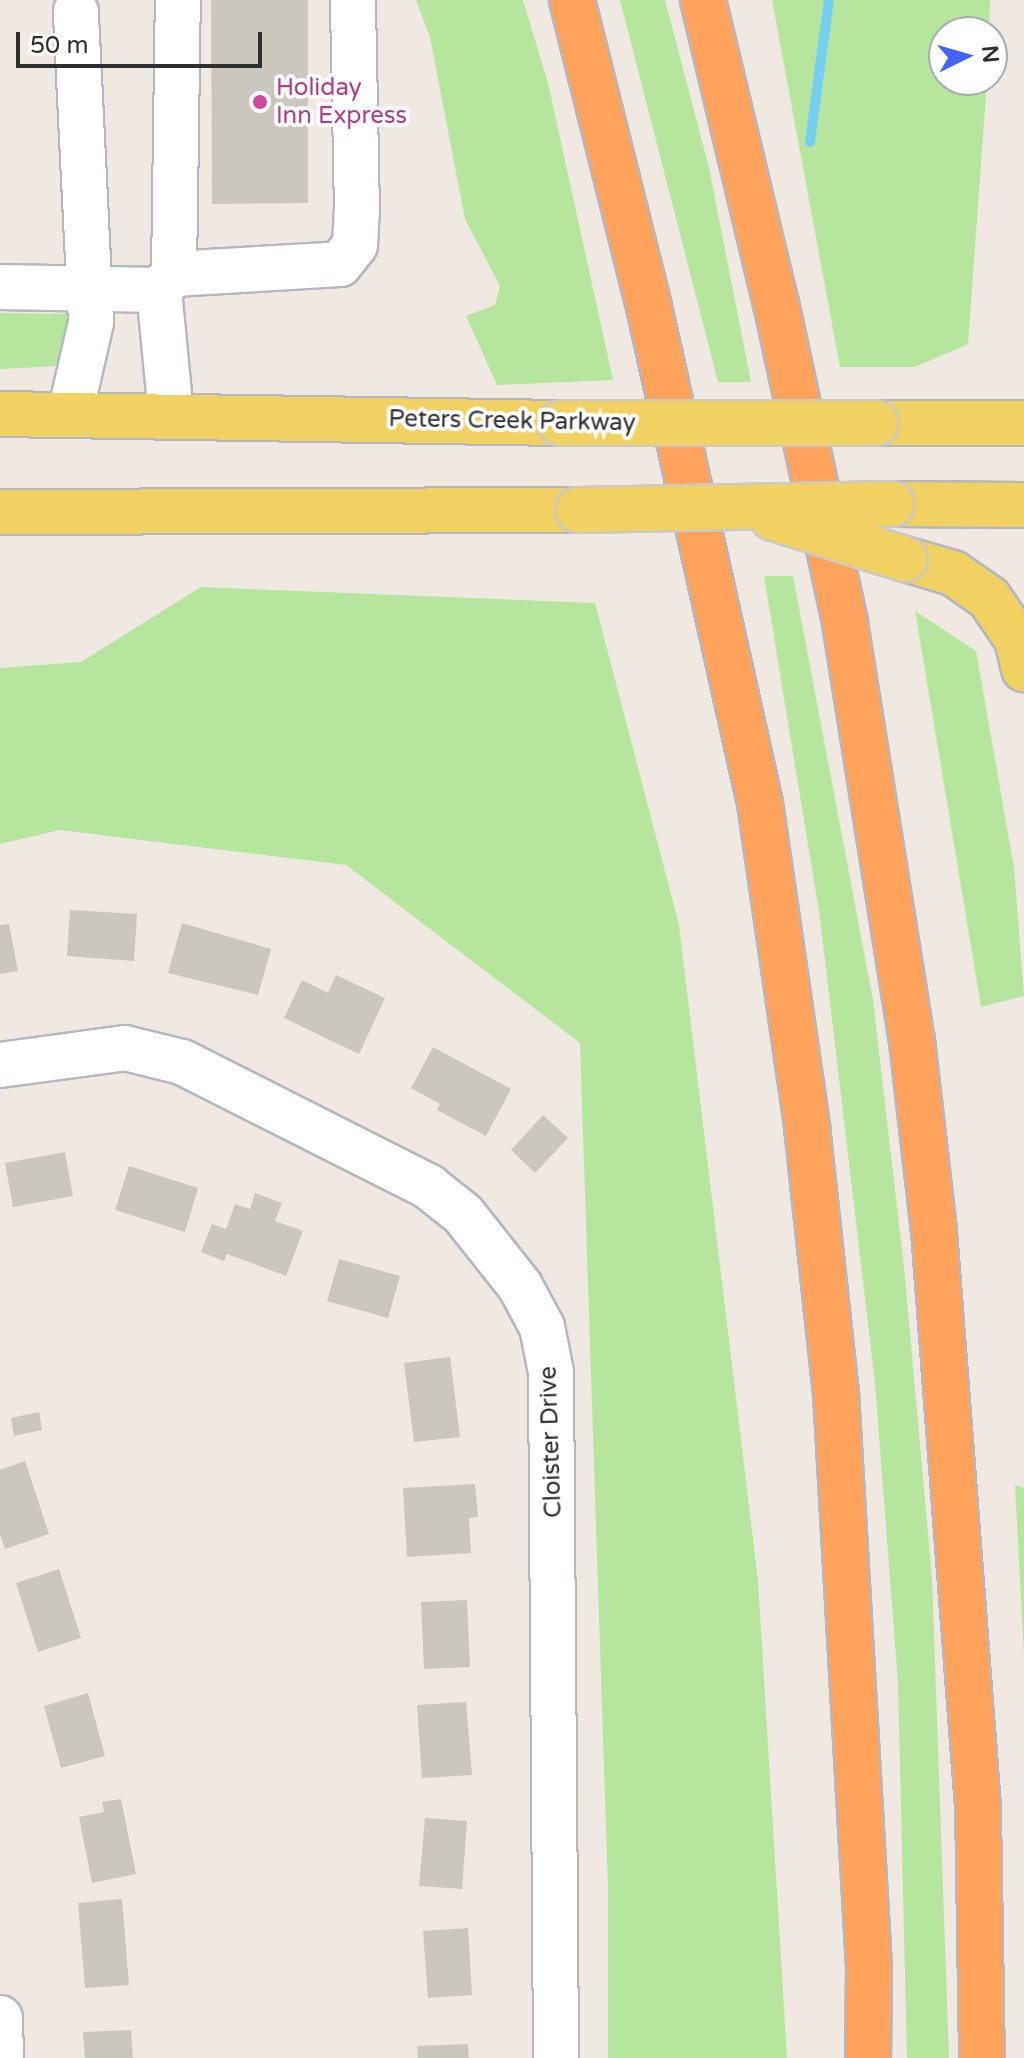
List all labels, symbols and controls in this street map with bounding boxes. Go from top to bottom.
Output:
scale bar [20,16,266,66]
north arrow [928,16,1008,96]
text: 50 m [30,31,88,60]
text: N [976,44,1004,64]
place label: Holiday Inn Express [276,74,407,130]
marker: Holiday Inn Express [251,93,269,111]
street label: Peters Creek Parkway [388,404,636,438]
street label: Cloister Drive [534,1366,568,1518]

